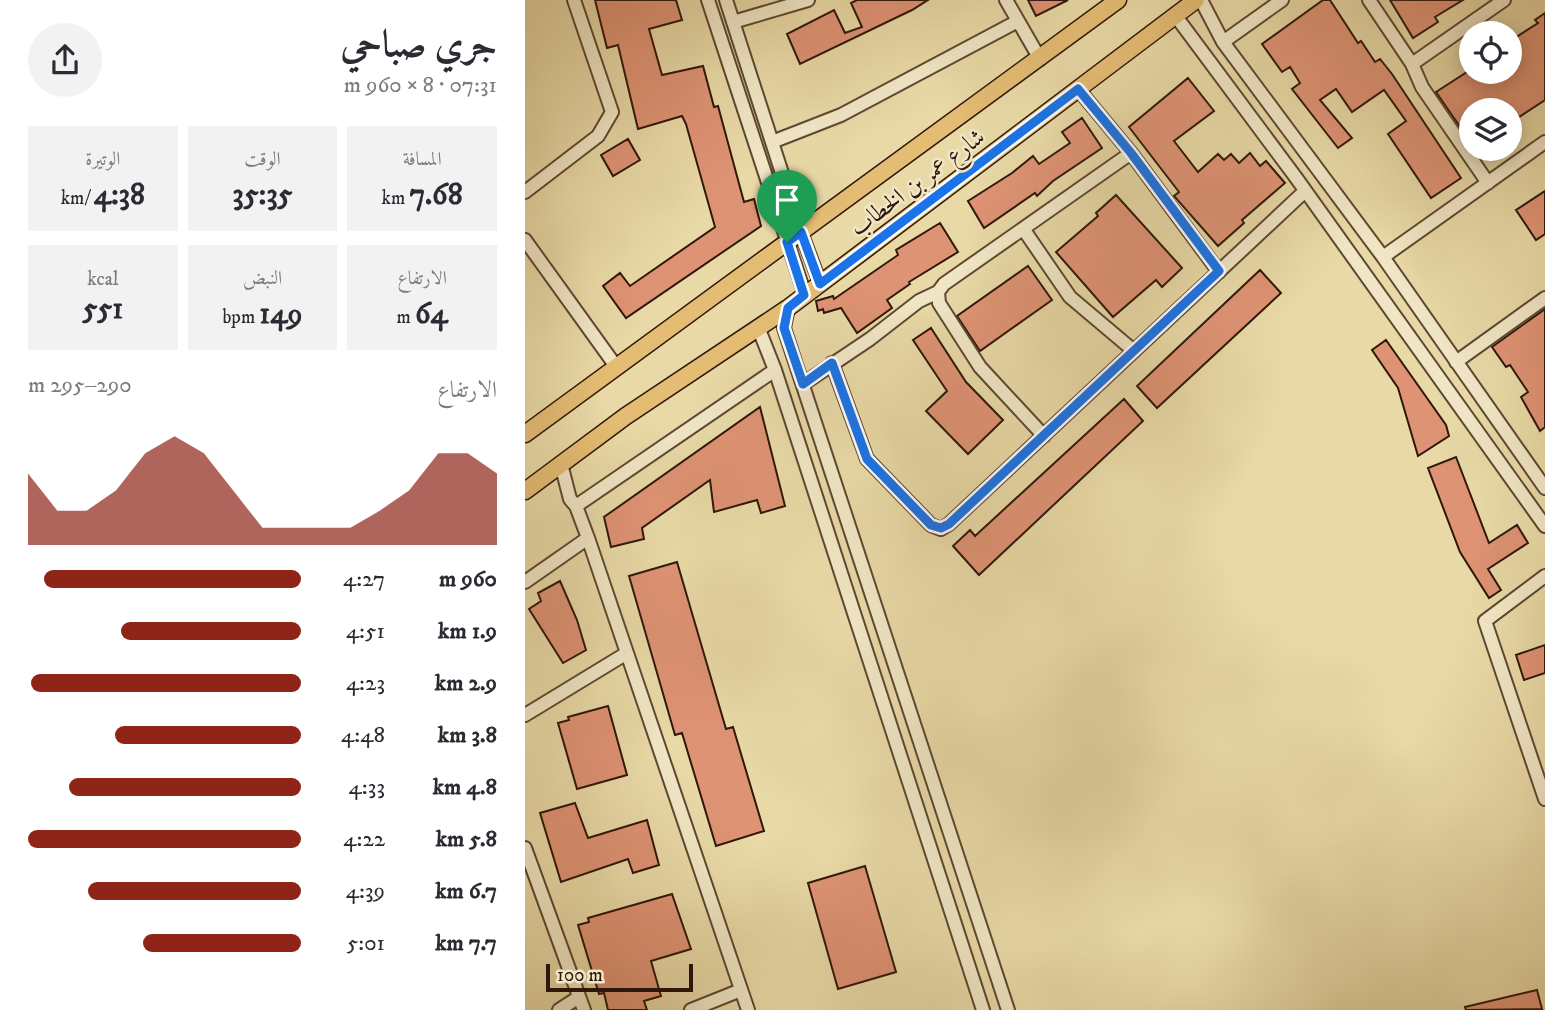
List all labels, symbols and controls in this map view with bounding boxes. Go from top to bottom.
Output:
text: جري صباحي [340,21,497,69]
map controls [1459,21,1522,161]
button: locate [1459,21,1522,84]
button: share [28,23,102,97]
text: 07:31 · 8 × 960 m [344,71,497,100]
button: layers [1459,98,1522,161]
street label: شارع عمر بن الخطاب [844,122,994,247]
text: الوتيرة [85,148,120,171]
text: الوقت [244,148,281,171]
text: المسافة [403,148,442,171]
pin [757,170,817,242]
text: 4:38 [94,177,145,214]
text: 35:35 [232,177,293,214]
text: 7.68 [409,177,463,214]
icon: arrive [768,181,806,219]
text: /km [61,187,94,210]
text: km [382,187,409,210]
text: النبض [243,267,282,290]
text: الارتفاع [398,267,447,290]
text: kcal [87,268,118,291]
text: 551 [82,291,123,328]
text: 149 [259,296,303,333]
text: 64 [415,296,448,333]
text: bpm [222,306,259,329]
text: m [397,306,415,329]
text: 290–295 m [28,371,132,400]
text: الارتفاع [437,376,497,405]
text: 4:27 [343,565,385,594]
text: 960 m [439,565,497,594]
text: 4:51 [346,617,385,646]
text: 1.9 km [438,617,497,646]
text: 4:23 [346,669,385,698]
text: 2.9 km [435,669,497,698]
text: 4:48 [341,721,385,750]
text: 3.8 km [438,721,497,750]
text: 4:33 [349,773,385,802]
text: 4.8 km [433,773,497,802]
text: 4:22 [343,825,385,854]
text: 5.8 km [436,825,497,854]
text: 4:39 [346,877,385,906]
text: 6.7 km [435,877,497,906]
text: 5:01 [347,929,385,958]
text: 7.7 km [435,929,497,958]
scale bar [546,961,693,993]
text: 100 m [557,964,603,987]

